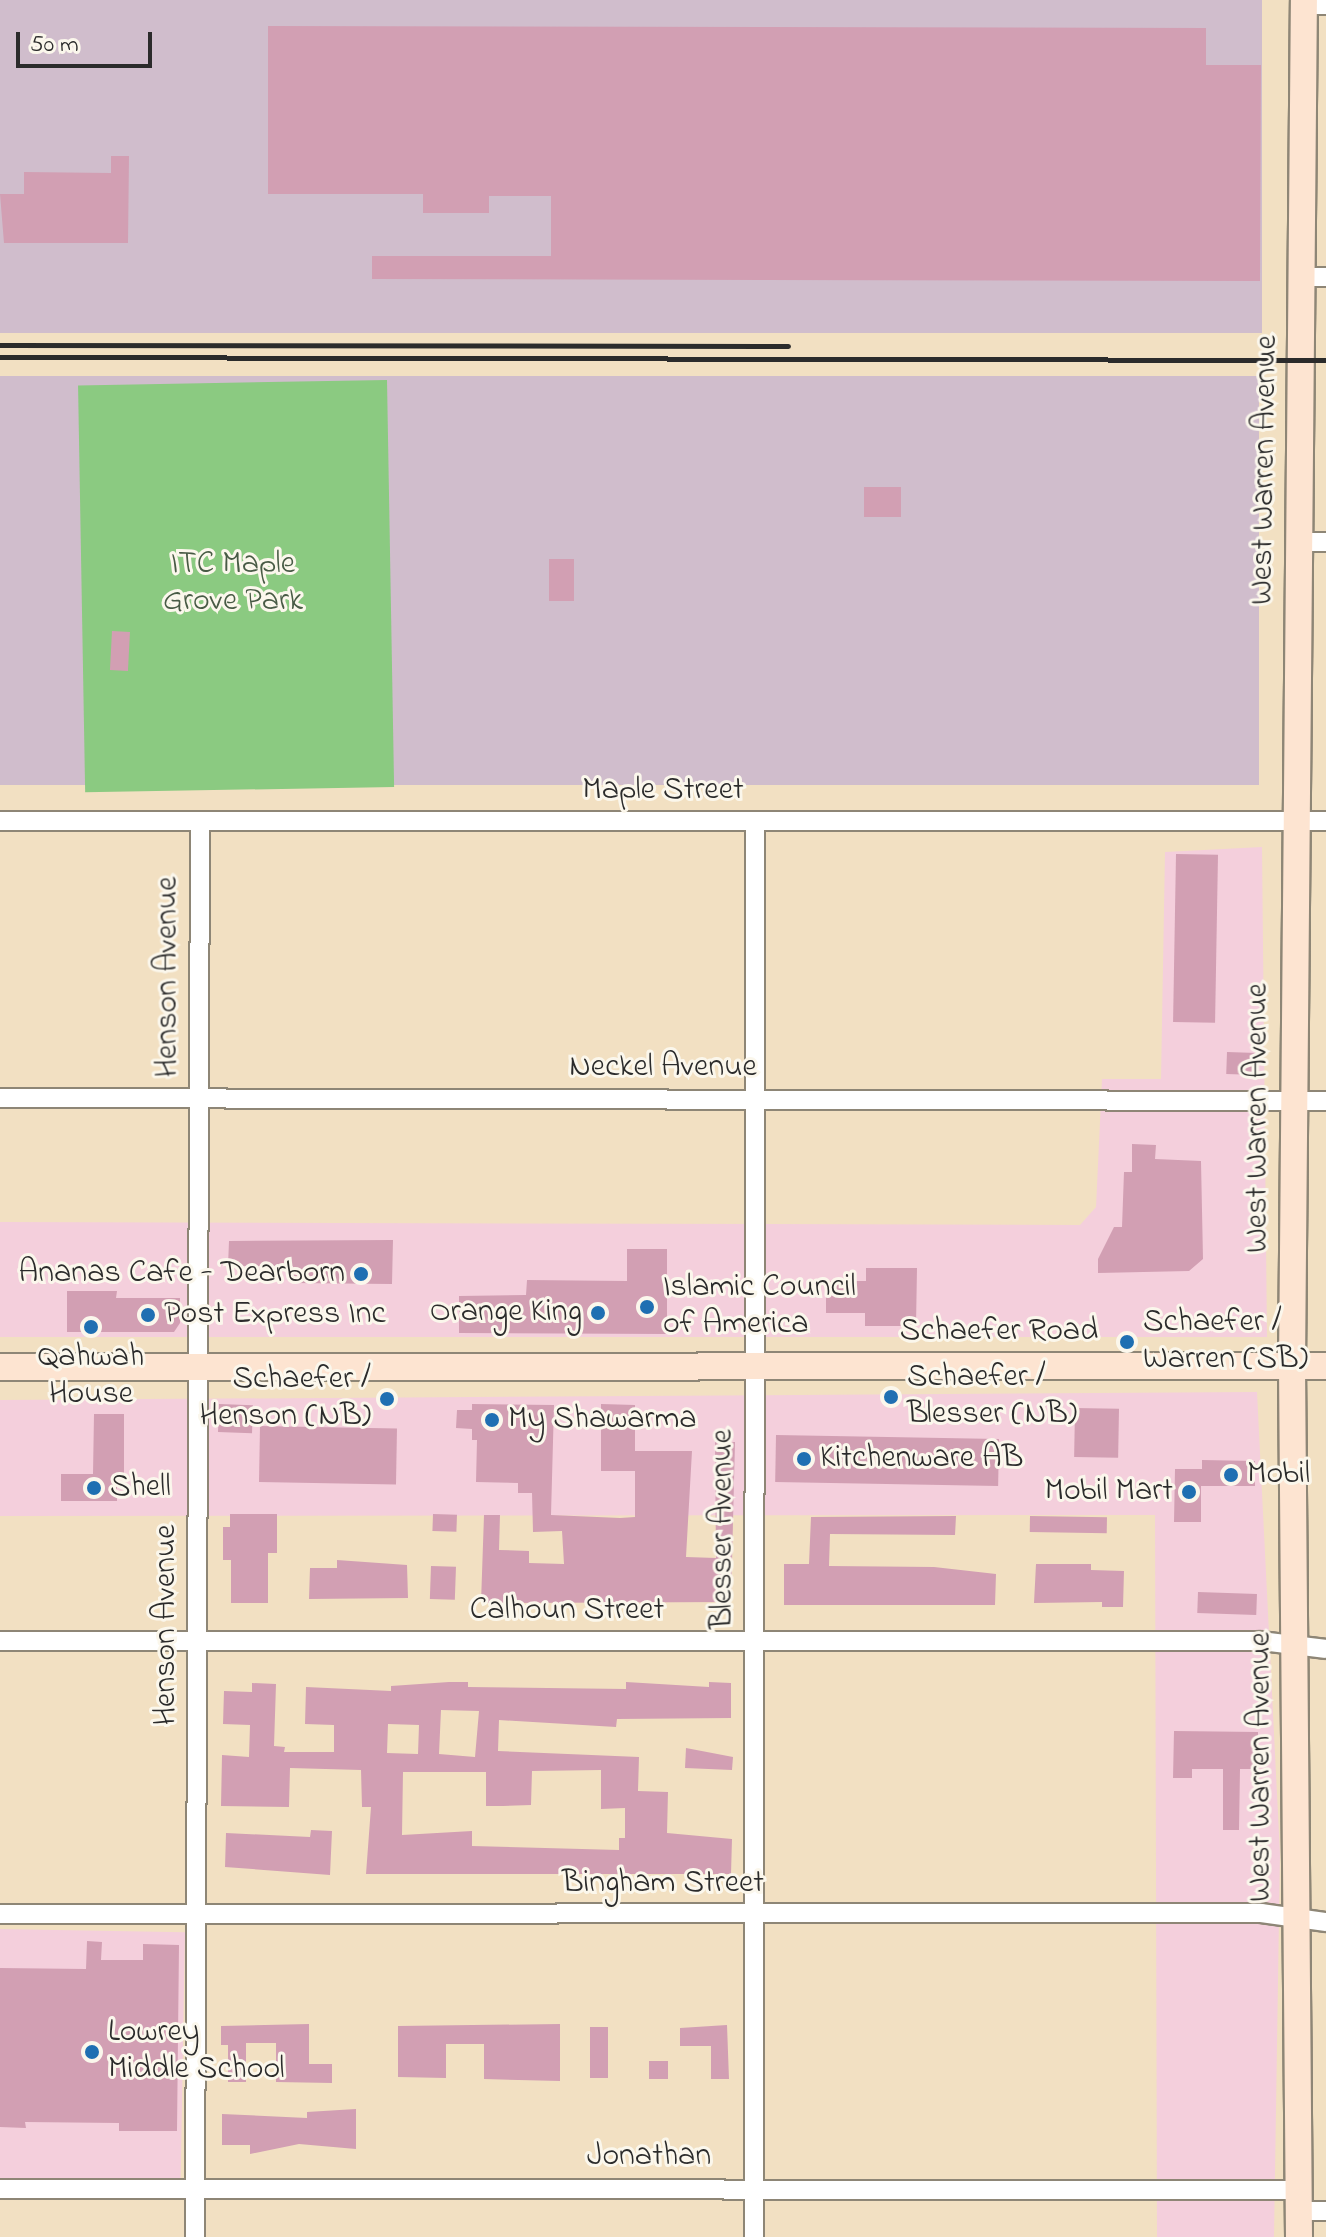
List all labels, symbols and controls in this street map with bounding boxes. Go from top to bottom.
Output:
scale bar [20,16,156,66]
text: 50 m [30,28,79,63]
street label: West Warren Avenue [1244,335,1288,605]
park label: ITC Maple Grove Park [163,547,303,622]
street label: Maple Street [582,772,744,810]
street label: Henson Avenue [150,876,188,1078]
street label: West Warren Avenue [1240,983,1278,1253]
street label: Neckel Avenue [569,1049,757,1087]
place label: Ananas Cafe - Dearborn [19,1255,345,1293]
marker: Ananas Cafe - Dearborn [352,1265,370,1283]
place label: Islamic Council of America [663,1270,856,1345]
place label: Orange King [430,1294,582,1332]
place label: Post Express Inc [164,1296,386,1334]
marker: Islamic Council of America [638,1298,656,1316]
marker: Orange King [589,1304,607,1322]
place label: Schaefer / Warren (SB) [1143,1305,1308,1380]
marker: Post Express Inc [139,1306,157,1324]
street label: Schaefer Road [900,1313,1098,1351]
marker: Qahwah House [82,1318,100,1336]
marker: Schaefer / Warren (SB) [1118,1333,1136,1351]
place label: Qahwah House [38,1340,144,1415]
place label: Schaefer / Blesser (NB) [907,1360,1077,1435]
place label: Schaefer / Henson (NB) [200,1362,371,1437]
marker: Schaefer / Blesser (NB) [882,1388,900,1406]
marker: Schaefer / Henson (NB) [378,1390,396,1408]
place label: My Shawarma [508,1401,697,1439]
marker: My Shawarma [483,1411,501,1429]
street label: Blesser Avenue [705,1429,743,1629]
place label: Kitchenware AB [820,1440,1023,1478]
marker: Kitchenware AB [795,1450,813,1468]
place label: Mobil [1247,1456,1310,1494]
marker: Mobil [1222,1466,1240,1484]
place label: Shell [110,1469,171,1507]
place label: Mobil Mart [1044,1473,1173,1511]
marker: Shell [85,1479,103,1497]
marker: Mobil Mart [1180,1483,1198,1501]
street label: Henson Avenue [148,1524,186,1726]
street label: Calhoun Street [470,1592,664,1630]
street label: West Warren Avenue [1243,1632,1281,1902]
street label: Bingham Street [562,1865,764,1903]
place label: Lowrey Middle School [108,2015,285,2090]
marker: Lowrey Middle School [83,2043,101,2061]
street label: Jonathan [587,2138,711,2176]

